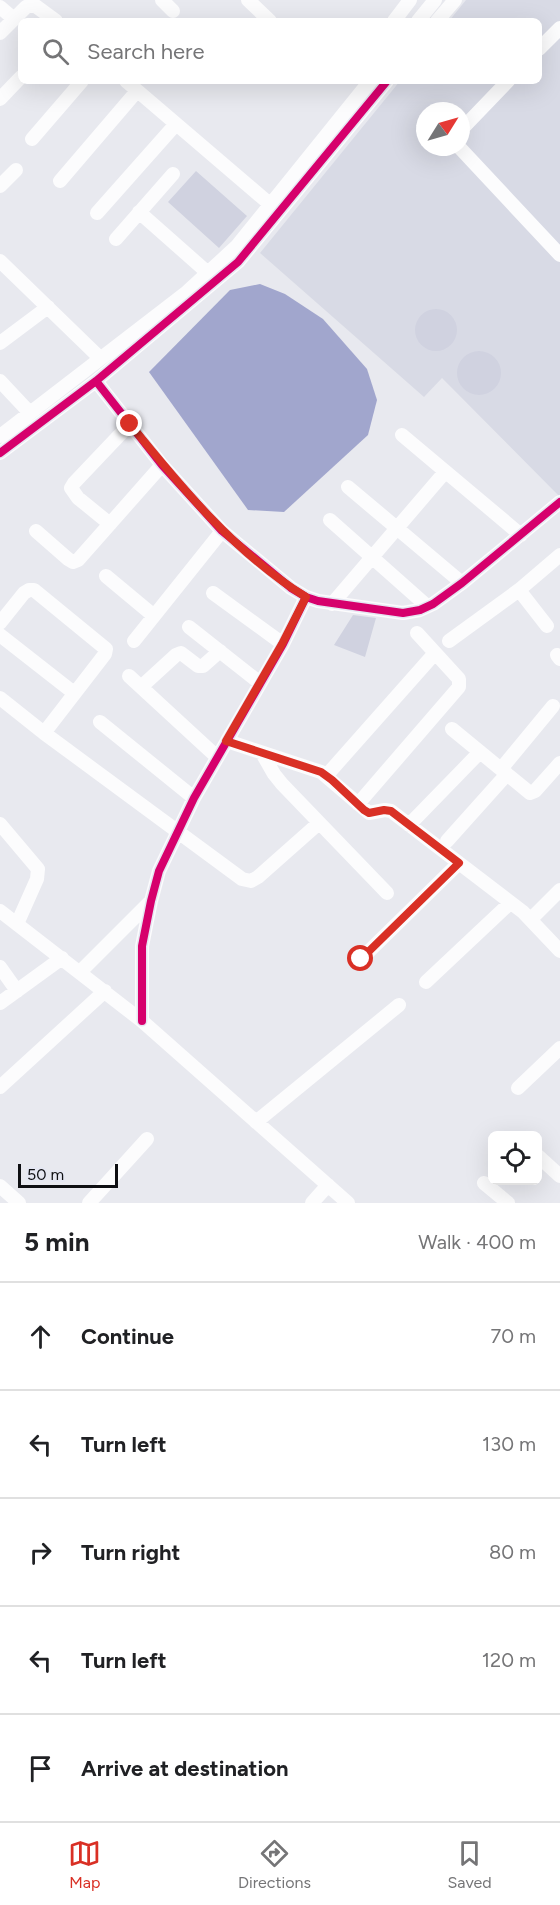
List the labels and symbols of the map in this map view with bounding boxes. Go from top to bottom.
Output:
north arrow [416,102,470,156]
route end [116,410,142,436]
route start [347,945,373,971]
scale bar [18,1161,118,1188]

